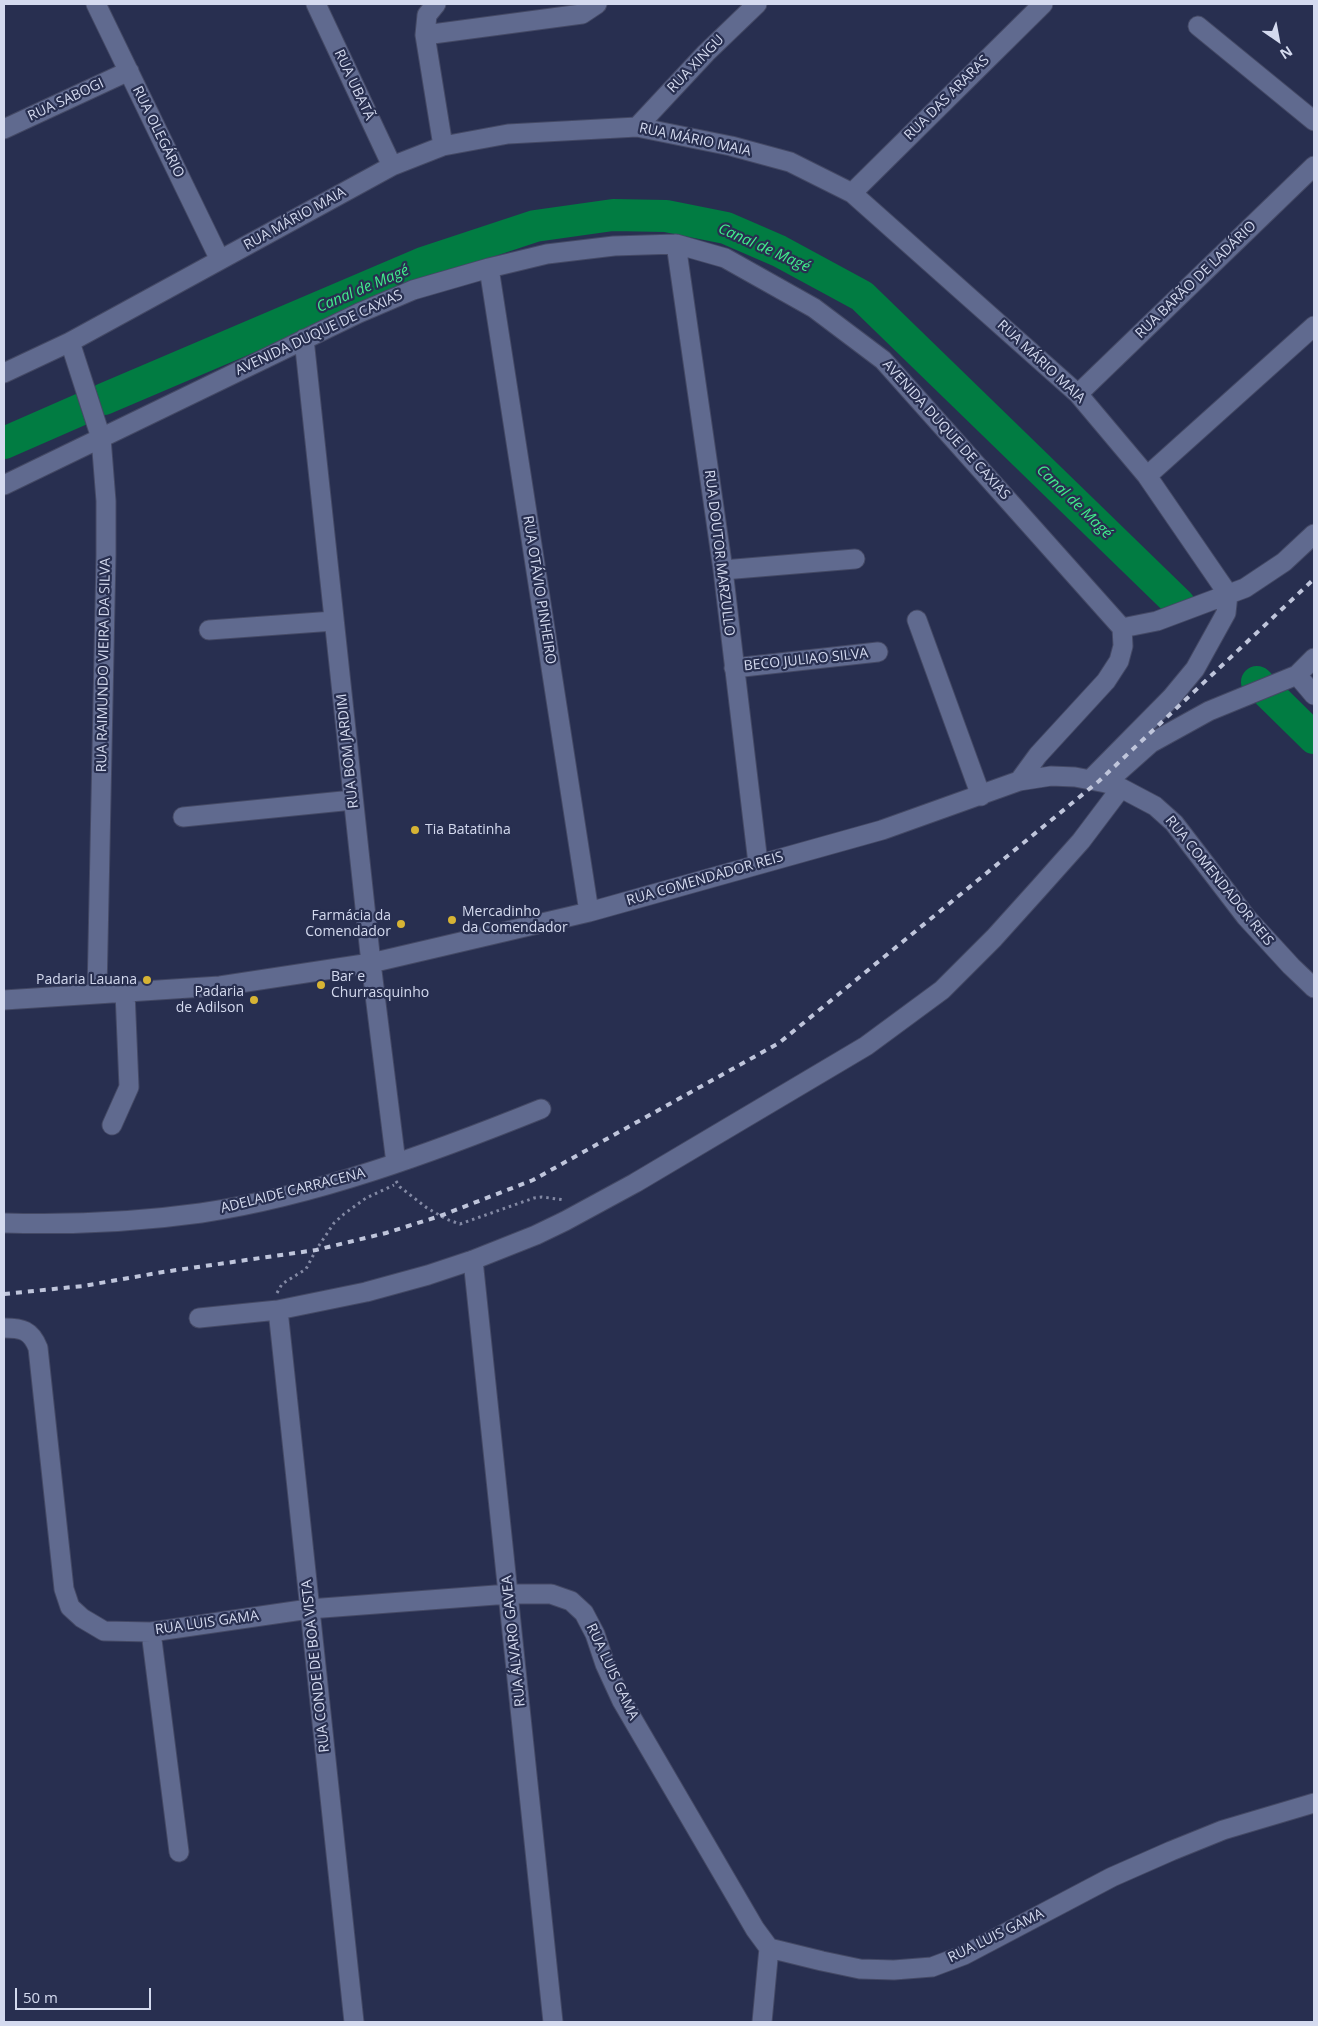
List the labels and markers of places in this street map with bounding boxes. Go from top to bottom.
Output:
place label: Tia Batatinha [425,822,511,838]
marker: Tia Batatinha [409,824,421,836]
place label: Mercadinho da Comendador [462,904,568,936]
place label: Farmácia da Comendador [305,908,391,940]
marker: Mercadinho da Comendador [446,914,458,926]
marker: Farmácia da Comendador [395,918,407,930]
place label: Bar e Churrasquinho [331,969,429,1002]
place label: Padaria Lauana [36,972,137,988]
marker: Padaria Lauana [141,974,153,986]
marker: Bar e Churrasquinho [315,979,327,991]
place label: Padaria de Adilson [176,984,244,1016]
marker: Padaria de Adilson [248,994,260,1006]

